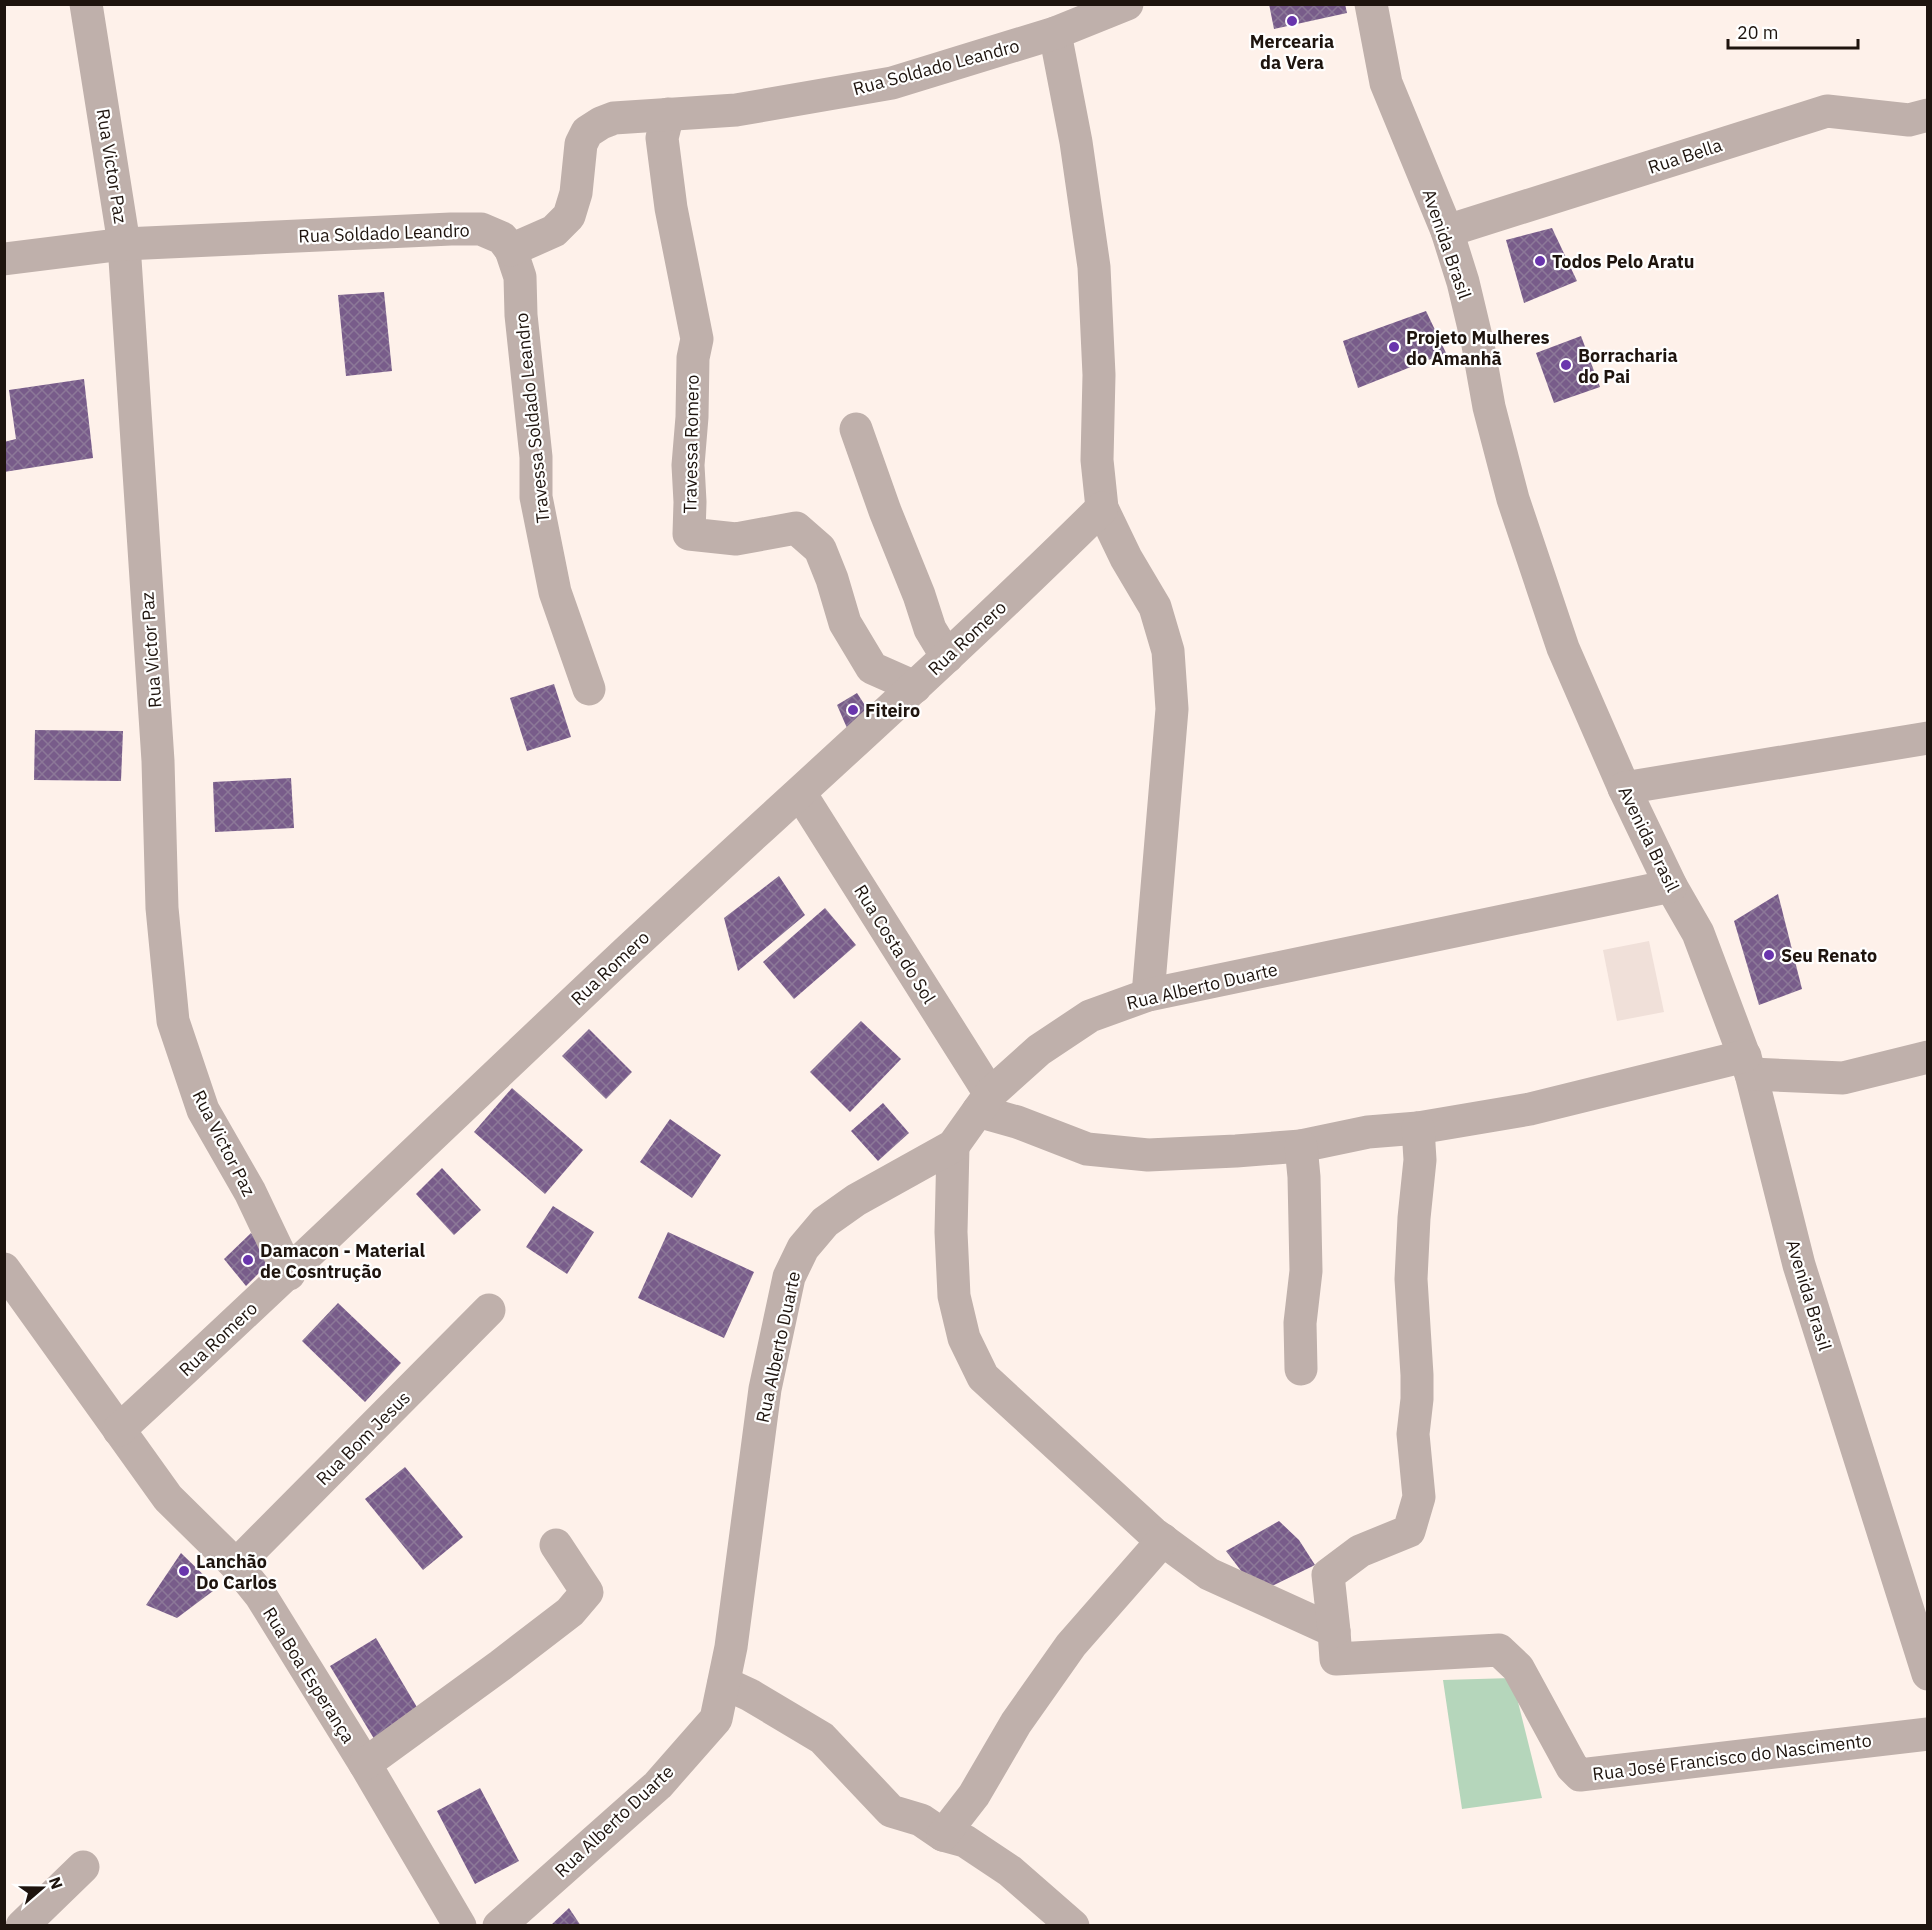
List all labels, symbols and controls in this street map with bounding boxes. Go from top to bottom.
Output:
scale bar [1728,12,1858,50]
marker: Mercearia da Vera [1285,14,1299,28]
text: 20 m [1737,21,1779,44]
place label: Mercearia da Vera [1250,30,1334,74]
street label: Rua Soldado Leandro [850,34,1022,100]
street label: Rua Victor Paz [92,107,132,225]
street label: Rua Bella [1645,133,1725,179]
street label: Avenida Brasil [1417,186,1477,302]
street label: Rua Soldado Leandro [298,219,470,247]
place label: Todos Pelo Aratu [1552,250,1694,273]
marker: Todos Pelo Aratu [1533,254,1547,268]
street label: Travessa Soldado Leandro [510,312,554,524]
place label: Projeto Mulheres do Amanhã [1406,326,1550,370]
marker: Projeto Mulheres do Amanhã [1387,340,1401,354]
place label: Borracharia do Pai [1578,344,1678,388]
marker: Borracharia do Pai [1559,358,1573,372]
street label: Travessa Romero [678,374,704,514]
street label: Rua Victor Paz [135,591,167,709]
street label: Rua Romero [923,596,1011,680]
place label: Fiteiro [865,699,920,722]
marker: Fiteiro [846,703,860,717]
street label: Avenida Brasil [1613,782,1685,896]
street label: Rua Costa do Sol [849,880,941,1008]
street label: Rua Romero [566,926,654,1010]
place label: Seu Renato [1781,944,1877,967]
marker: Seu Renato [1762,948,1776,962]
street label: Rua Alberto Duarte [1124,957,1280,1015]
street label: Rua Victor Paz [187,1086,261,1200]
street label: Avenida Brasil [1781,1237,1837,1353]
place label: Damacon - Material de Cosntrução [260,1239,425,1283]
marker: Damacon - Material de Cosntrução [241,1253,255,1267]
street label: Rua Alberto Duarte [751,1269,805,1425]
street label: Rua Romero [174,1297,262,1381]
street label: Rua Bom Jesus [311,1386,415,1490]
place label: Lanchão Do Carlos [196,1550,277,1594]
marker: Lanchão Do Carlos [177,1564,191,1578]
street label: Rua Boa Esperança [258,1603,360,1748]
street label: Rua José Francisco do Nascimento [1591,1728,1873,1786]
street label: Rua Alberto Duarte [550,1760,678,1882]
north arrow [12,1858,72,1918]
text: N [45,1874,67,1892]

